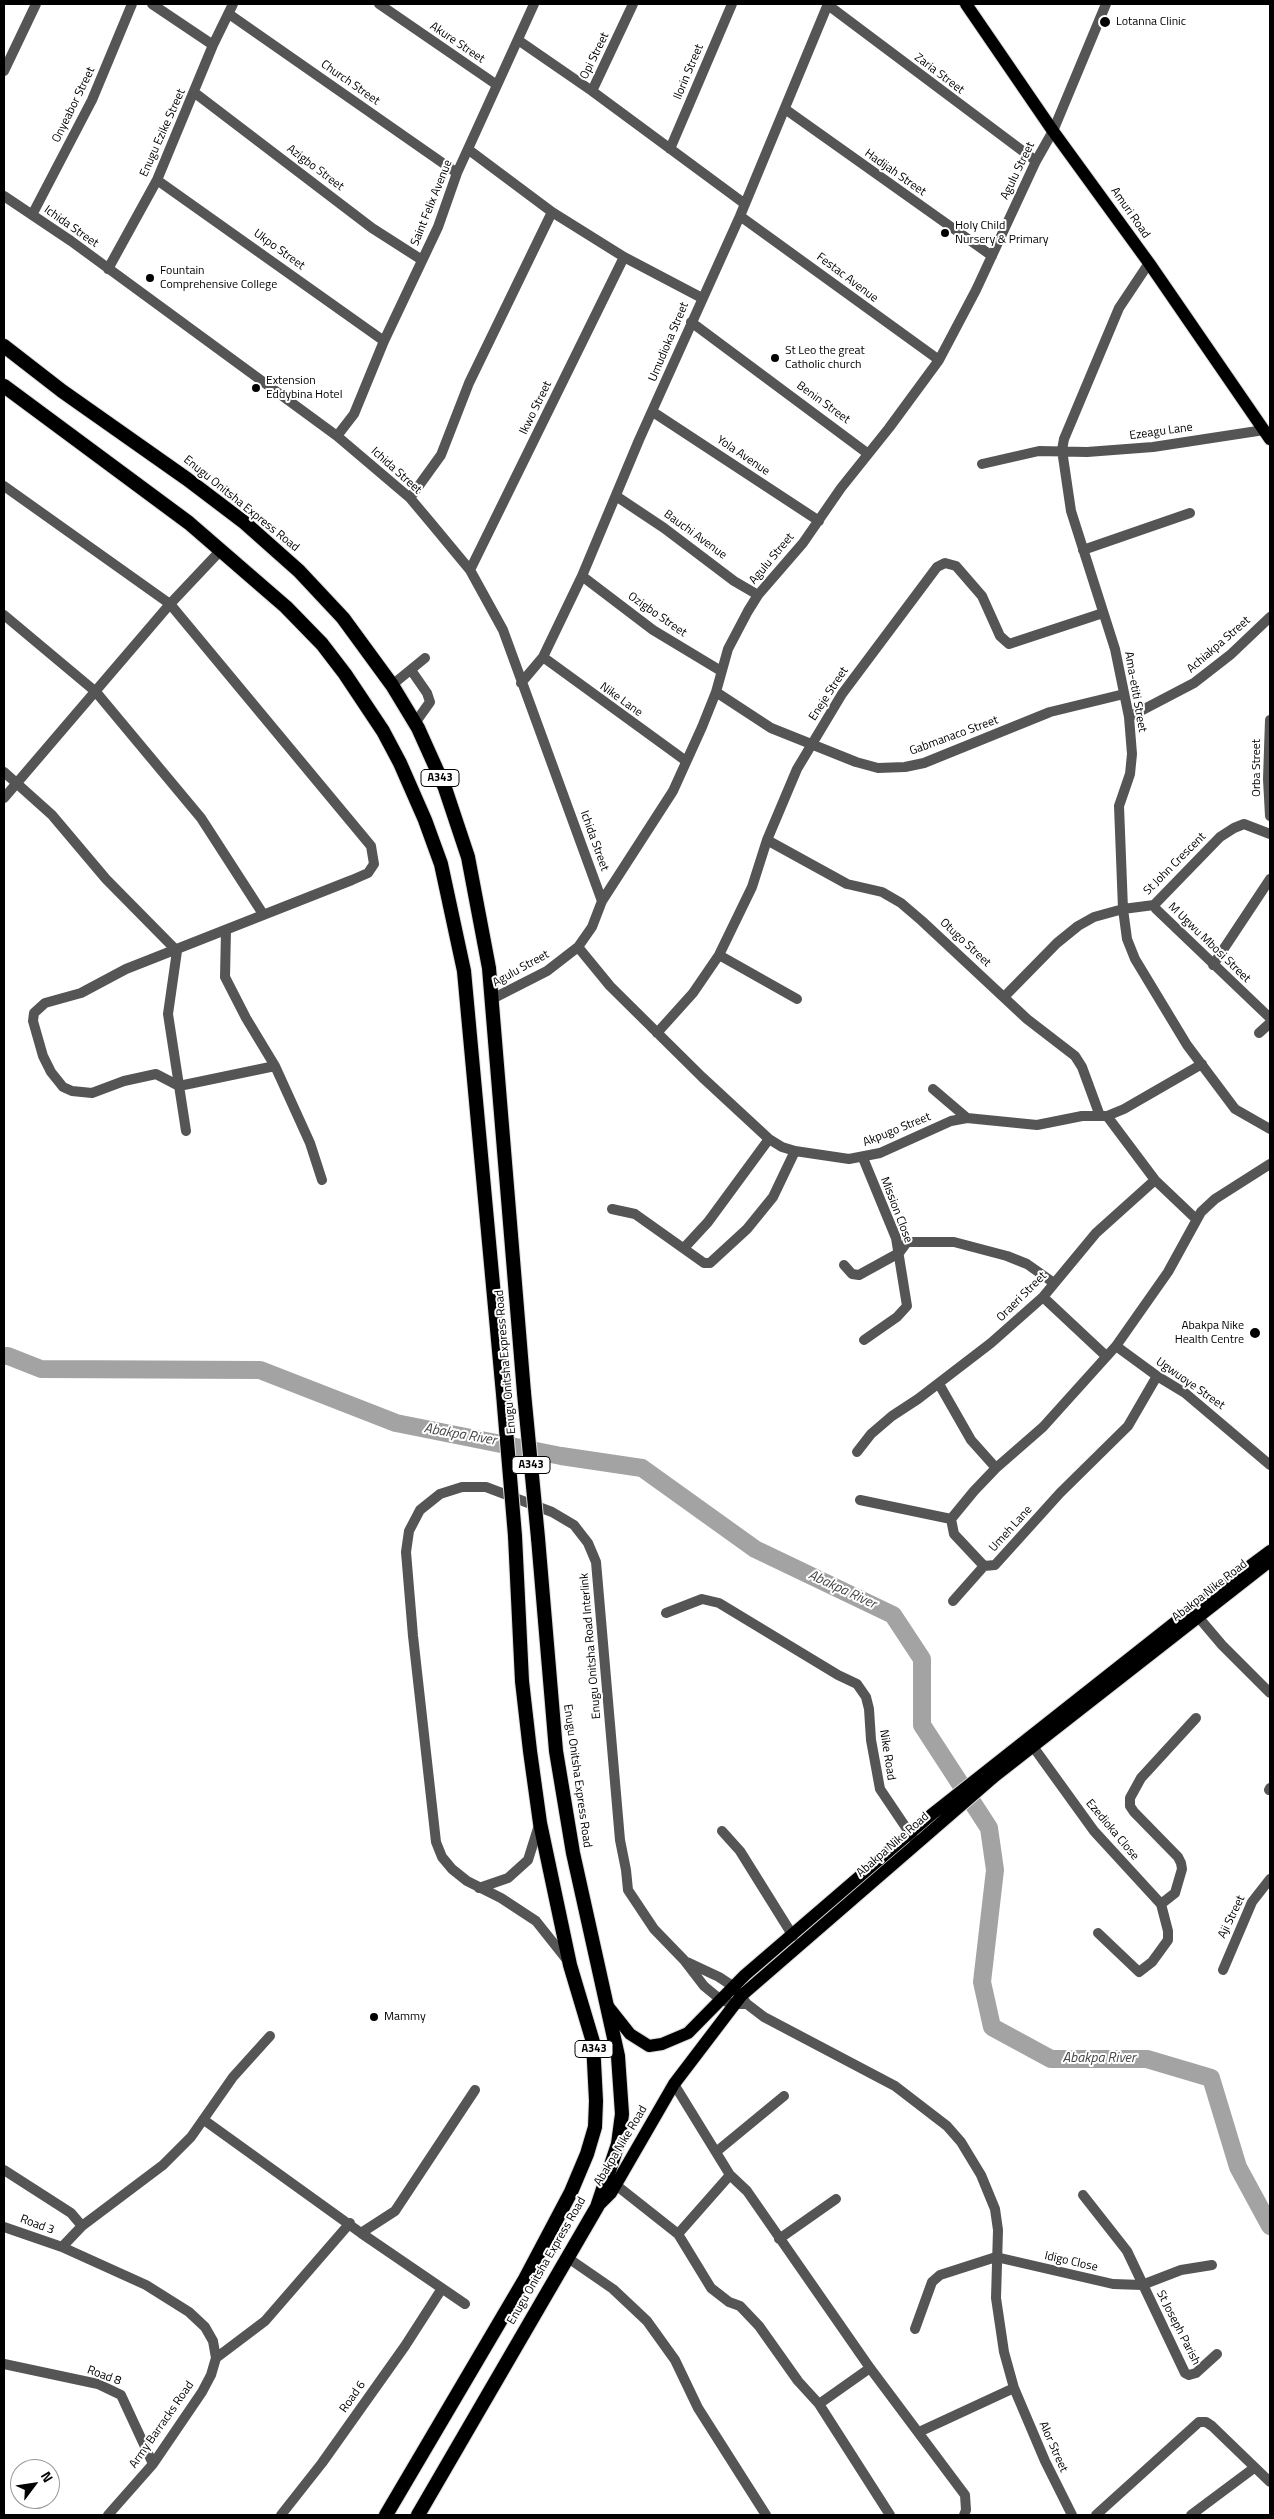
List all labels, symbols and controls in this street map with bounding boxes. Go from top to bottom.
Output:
marker: Lotanna Clinic [1098,15,1112,29]
place label: Lotanna Clinic [1116,15,1186,29]
street label: Akure Street [427,19,487,67]
street label: Opi Street [577,30,613,82]
street label: Ilorin Street [671,42,707,102]
street label: Zaria Street [911,51,967,97]
street label: Church Street [318,57,382,109]
street label: Onyeabor Street [49,65,99,145]
street label: Enugu Ezike Street [137,87,189,179]
street label: Agulu Street [998,140,1038,202]
street label: Azigbo Street [284,142,346,194]
street label: Hadijah Street [861,147,929,199]
street label: Saint Felix Avenue [408,158,456,248]
street label: Amuri Road [1107,185,1153,241]
street label: Ichida Street [41,203,101,251]
place label: Holy Child Nursery & Primary [955,219,1049,247]
street label: Ukpo Street [251,227,307,273]
marker: Holy Child Nursery & Primary [939,227,951,239]
street label: Festac Avenue [813,250,881,306]
place label: Fountain Comprehensive College [160,264,277,292]
marker: Fountain Comprehensive College [144,272,156,284]
street label: Umudioka Street [646,300,692,384]
place label: St Leo the great Catholic church [785,344,865,372]
marker: St Leo the great Catholic church [769,352,781,364]
place label: Extension Eddybina Hotel [266,374,342,402]
street label: Ikwo Street [517,379,555,437]
street label: Benin Street [793,379,853,427]
marker: Extension Eddybina Hotel [250,382,262,394]
street label: Ezeagu Lane [1129,420,1193,444]
street label: Yola Avenue [714,433,772,479]
street label: Ichida Street [368,445,424,497]
street label: Enugu Onitsha Express Road [180,453,302,555]
street label: Bauchi Avenue [661,507,729,563]
street label: Agulu Street [746,531,798,587]
street label: Ozigbo Street [625,589,689,641]
street label: Achiakpa Street [1184,614,1254,676]
street label: Ama-etiti Street [1121,651,1149,733]
street label: Eneje Street [806,664,852,724]
street label: Nike Lane [597,680,645,720]
street label: Gabmanaco Street [908,713,1000,759]
street label: Orba Street [1250,739,1264,797]
road number: A343 [421,770,459,786]
street label: Ichida Street [576,809,612,873]
street label: St John Crescent [1141,830,1209,898]
street label: M Ugwu Mbosi Street [1165,900,1253,986]
street label: Otugo Street [936,916,994,970]
street label: Agulu Street [490,948,552,990]
street label: Akpugo Street [861,1110,933,1150]
street label: Mission Close [877,1175,915,1245]
street label: Oraeri Street [994,1269,1050,1325]
street label: Enugu Onitsha Express Road [493,1289,519,1435]
place label: Abakpa Nike Health Centre [1175,1319,1244,1347]
marker: Abakpa Nike Health Centre [1248,1326,1262,1340]
street label: Ugwuoye Street [1153,1355,1227,1413]
water label: Abakpa River [423,1420,497,1450]
road number: A343 [512,1456,550,1474]
street label: Umeh Lane [987,1503,1035,1555]
street label: Abakpa Nike Road [1170,1557,1250,1625]
water label: Abakpa River [805,1567,879,1613]
street label: Enugu Onitsha Road Interlink [577,1572,605,1720]
street label: Enugu Onitsha Express Road [560,1703,594,1849]
street label: Nike Road [876,1729,898,1781]
street label: Ezedioka Close [1082,1797,1142,1863]
street label: Abakpa Nike Road [854,1810,932,1880]
street label: Aji Street [1215,1893,1249,1941]
place label: Mammy [384,2010,426,2024]
marker: Mammy [368,2011,380,2023]
road number: A343 [575,2040,613,2058]
water label: Abakpa River [1063,2051,1135,2067]
street label: Abakpa Nike Road [591,2103,651,2189]
street label: Enugu Onitsha Express Road [505,2195,589,2327]
street label: Road 3 [18,2212,56,2238]
street label: Idigo Close [1043,2249,1099,2275]
street label: St Joseph Parish [1153,2288,1203,2368]
street label: Road 8 [85,2363,123,2389]
street label: Road 6 [337,2378,369,2416]
street label: Army Barracks Road [127,2379,197,2471]
street label: Alor Street [1035,2419,1071,2475]
north arrow [10,2459,60,2509]
text: N [36,2467,59,2486]

